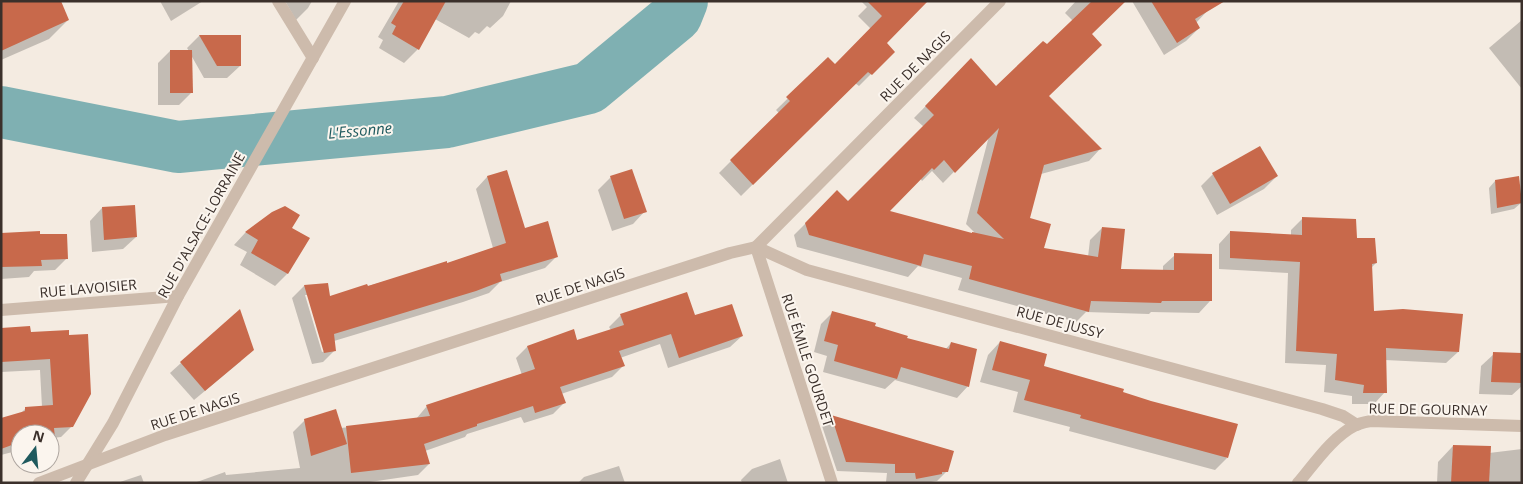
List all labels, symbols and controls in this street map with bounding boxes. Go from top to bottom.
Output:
street label: RUE DE NAGIS [875,26,955,106]
water label: L'Essonne [327,117,393,143]
street label: RUE D'ALSACE-LORRAINE [153,149,249,301]
street label: RUE DE NAGIS [533,263,627,309]
street label: RUE LAVOISIER [39,274,138,302]
street label: RUE ÉMILE GOURDET [778,291,839,429]
street label: RUE DE JUSSY [1015,301,1106,343]
street label: RUE DE NAGIS [148,388,242,434]
street label: RUE DE GOURNAY [1368,398,1488,420]
north arrow [10,424,60,474]
text: N [31,425,47,447]

